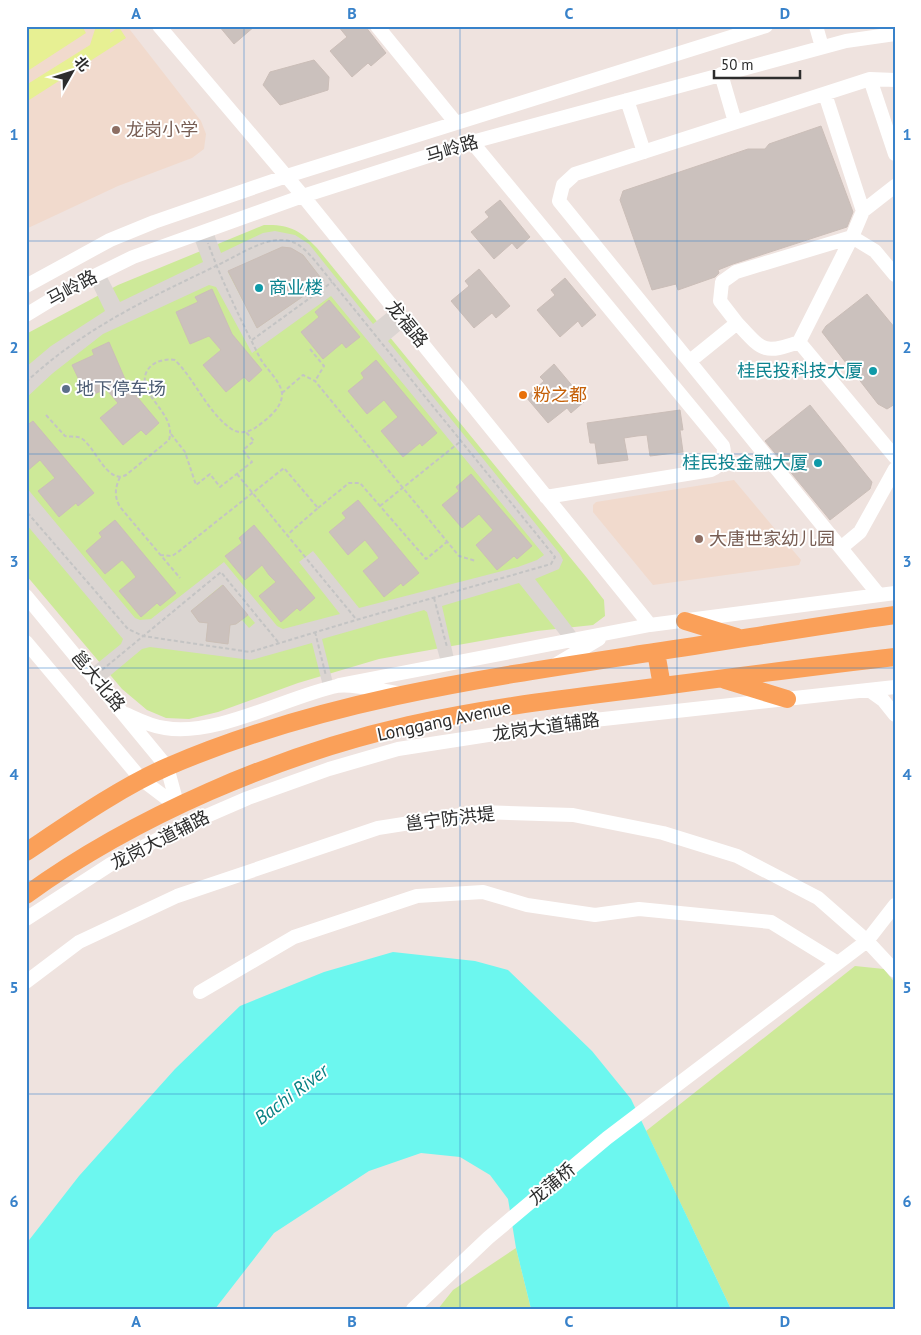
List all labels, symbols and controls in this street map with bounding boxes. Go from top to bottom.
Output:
text: A [131,3,141,23]
text: B [347,3,357,23]
text: C [565,3,574,23]
text: D [780,3,790,23]
north arrow [48,48,98,98]
scale bar [714,48,800,80]
text: 北 [71,53,94,75]
text: 50 m [721,55,754,74]
place label: 龙岗小学 [126,118,198,141]
text: 1 [9,124,19,144]
marker: 龙岗小学 [110,124,122,136]
text: 1 [902,124,912,144]
street label: 马岭路 [423,130,481,167]
street label: 马岭路 [43,264,101,311]
place label: 商业楼 [269,276,323,299]
marker: 商业楼 [253,282,265,294]
street label: 龙福路 [381,295,433,352]
text: 2 [9,337,19,357]
text: 2 [902,337,912,357]
place label: 桂民投科技大厦 [737,359,863,382]
marker: 桂民投科技大厦 [867,365,879,377]
place label: 地下停车场 [76,377,166,400]
marker: 地下停车场 [60,383,72,395]
place label: 粉之都 [533,383,587,406]
marker: 粉之都 [517,389,529,401]
place label: 桂民投金融大厦 [682,451,808,474]
marker: 桂民投金融大厦 [812,457,824,469]
place label: 大唐世家幼儿园 [709,527,835,550]
marker: 大唐世家幼儿园 [693,533,705,545]
text: 3 [9,551,19,571]
text: 3 [902,551,912,571]
street label: 邕大北路 [66,646,130,716]
street label: Longgang Avenue [375,695,513,746]
street label: 龙岗大道辅路 [491,708,601,745]
text: 4 [9,764,19,784]
text: 4 [902,764,912,784]
street label: 邕宁防洪堤 [404,802,496,835]
street label: 龙岗大道辅路 [106,805,213,874]
text: 5 [9,977,19,997]
text: 5 [902,977,912,997]
water label: Bachi River [249,1057,334,1130]
street label: 龙蒲桥 [524,1157,580,1210]
text: 6 [9,1191,19,1211]
text: 6 [902,1191,912,1211]
text: A [131,1311,141,1331]
text: B [347,1311,357,1331]
text: C [565,1311,574,1331]
text: D [780,1311,790,1331]

